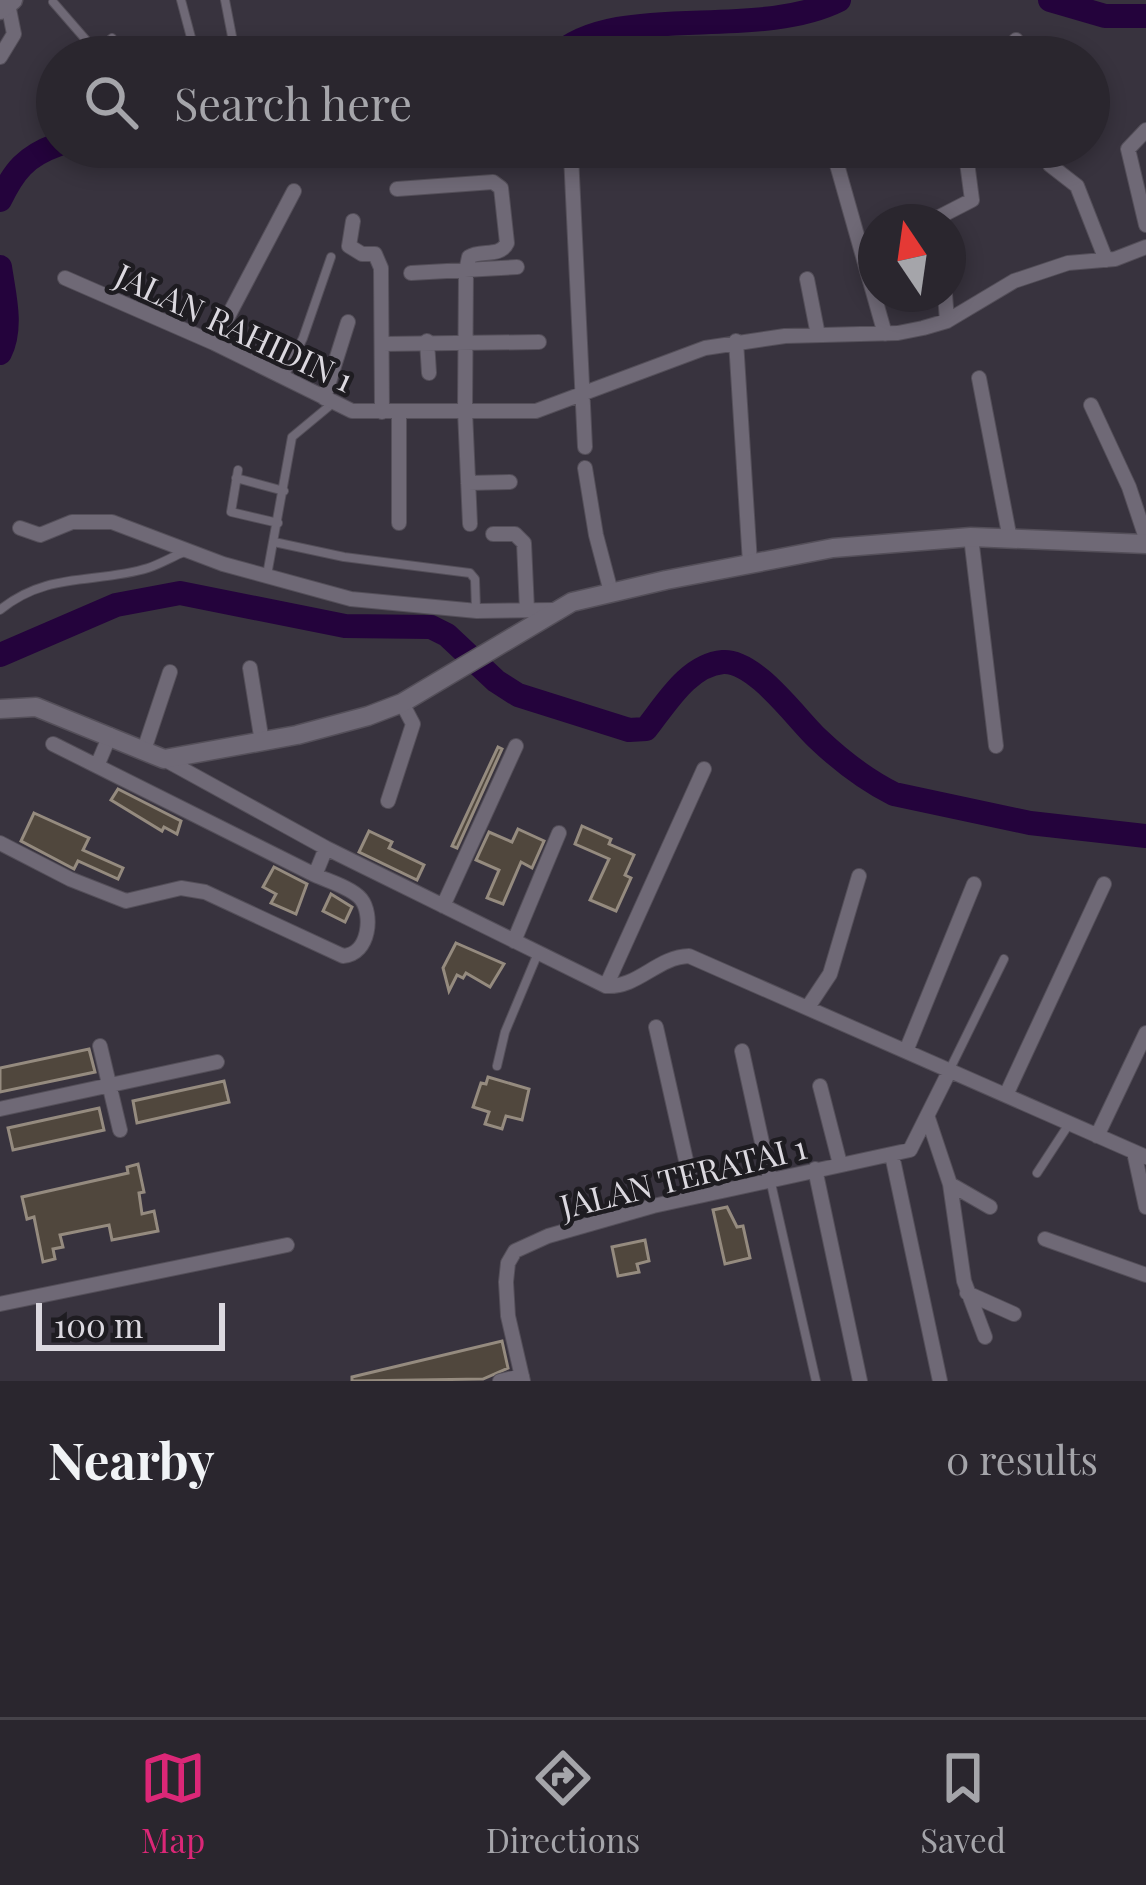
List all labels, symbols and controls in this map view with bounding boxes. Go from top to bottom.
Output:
search box [36,36,1110,168]
icon: search [78,69,144,135]
text: Search here [174,72,412,132]
north arrow [858,204,966,312]
street label: JALAN RAHIDIN 1 [108,251,361,400]
street label: JALAN TERATAI 1 [554,1123,811,1227]
scale bar [36,1297,225,1350]
text: 100 m [54,1302,143,1346]
text: Nearby [48,1425,214,1493]
text: 0 results [946,1433,1098,1485]
tab: Map [140,1745,206,1861]
tab: Directions [486,1745,640,1861]
tab: Saved [920,1745,1006,1861]

